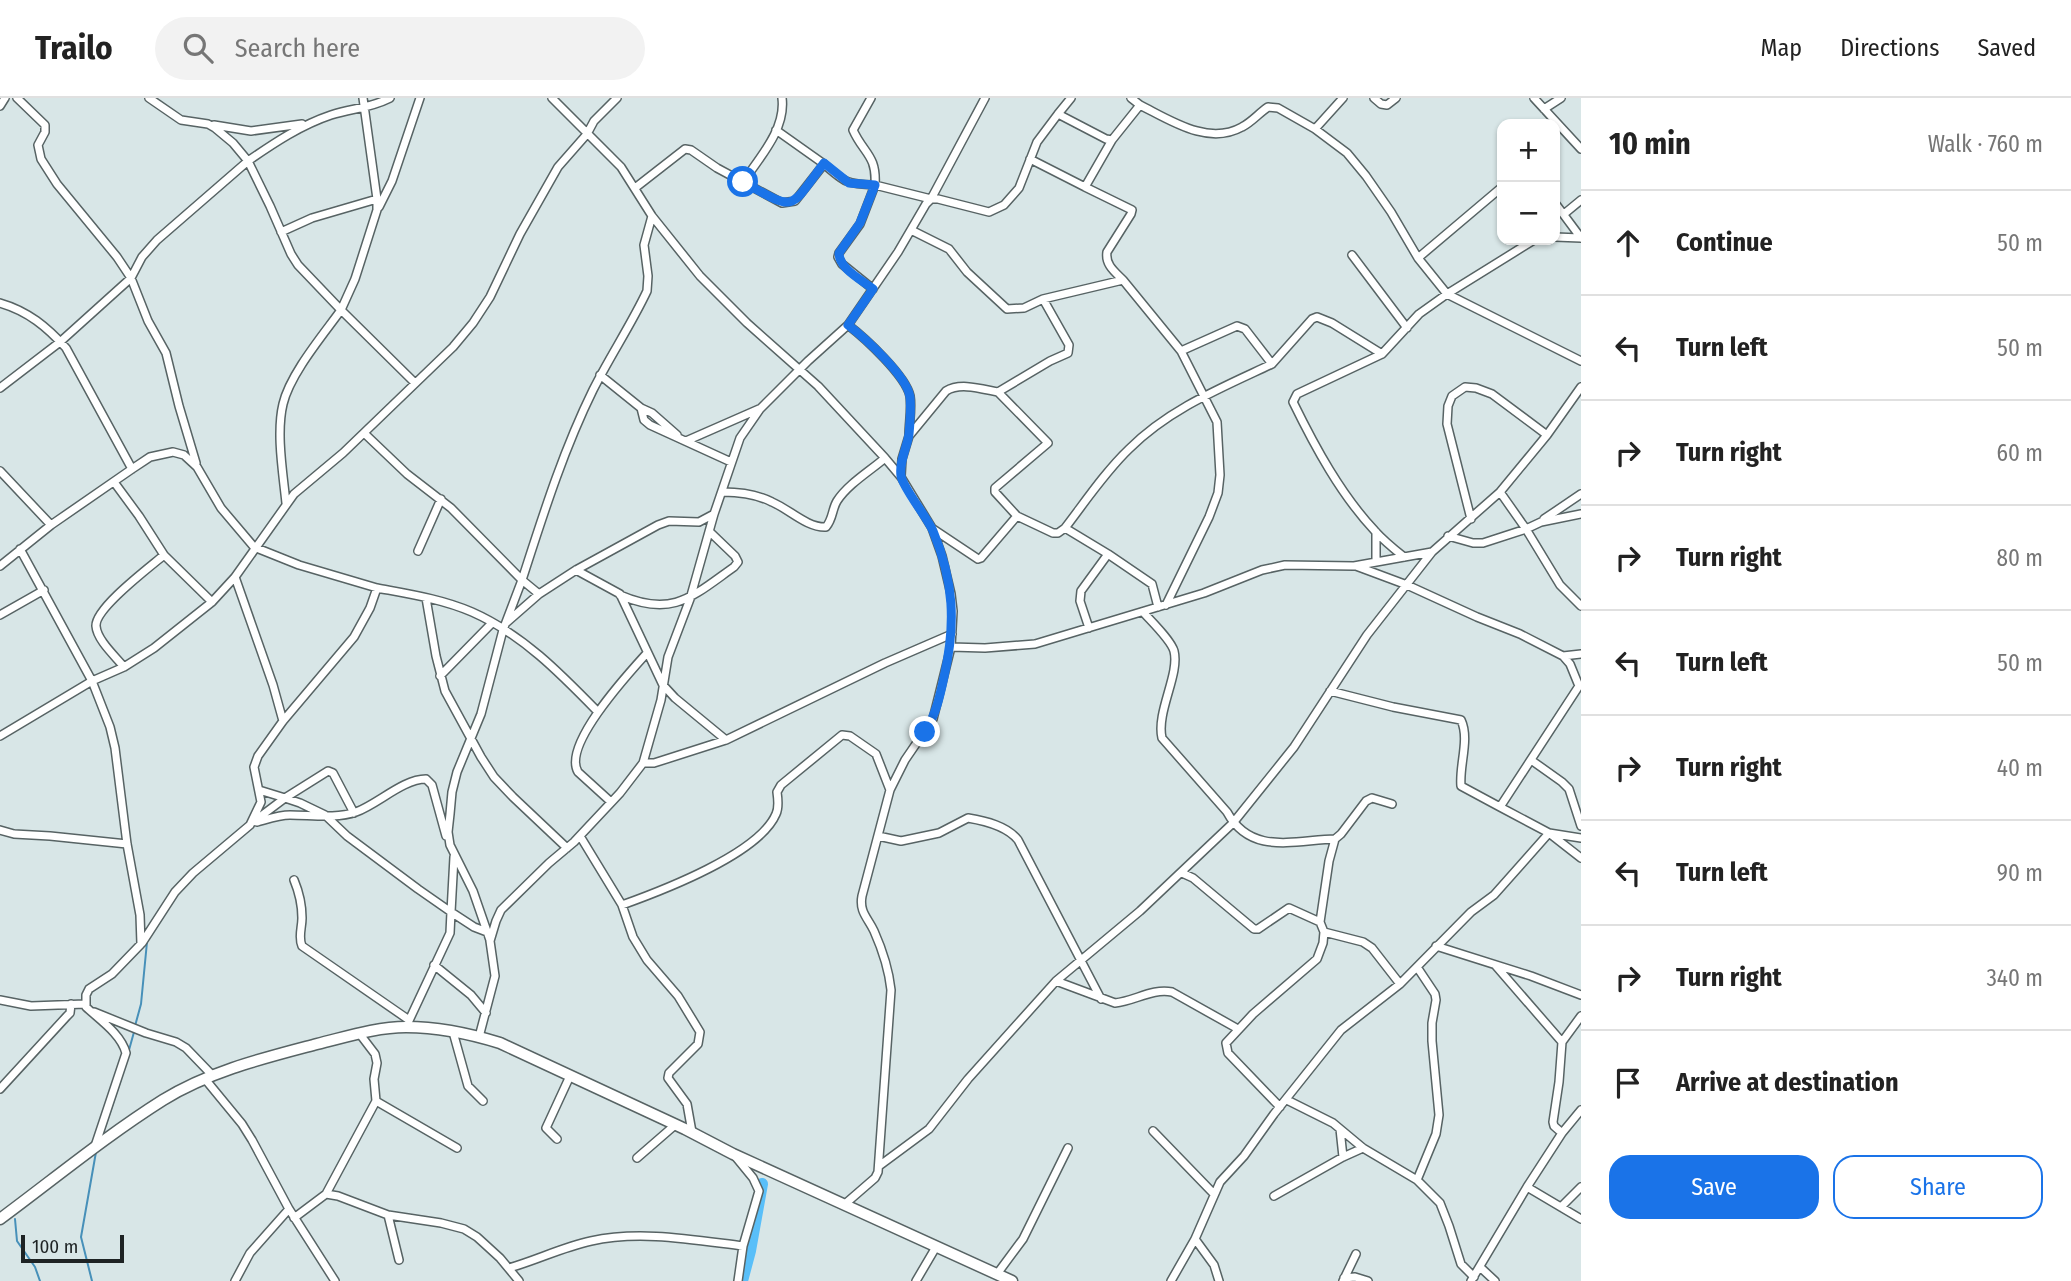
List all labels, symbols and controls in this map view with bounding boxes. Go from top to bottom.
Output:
search box [155,17,645,80]
text: Trailo [35,28,113,68]
icon: search [179,29,217,67]
text: Search here [235,33,360,64]
text: Map [1761,34,1802,62]
text: Directions [1840,34,1939,62]
text: Saved [1977,34,2036,62]
map controls [1497,119,1560,245]
button: + [1497,119,1560,182]
text: 10 min [1609,126,1691,162]
text: Walk · 760 m [1928,130,2043,158]
route start [727,166,758,197]
button: − [1497,182,1560,245]
icon: ahead [1609,224,1647,262]
text: Continue [1676,227,1773,258]
text: 50 m [1997,229,2043,257]
icon: left [1609,329,1647,367]
text: Turn left [1676,332,1768,363]
text: 50 m [1997,334,2043,362]
icon: right [1609,434,1647,472]
text: Turn right [1676,437,1782,468]
text: 60 m [1997,439,2043,467]
icon: right [1609,539,1647,577]
text: Turn right [1676,542,1782,573]
text: 80 m [1996,544,2043,572]
icon: left [1609,644,1647,682]
text: Turn left [1676,647,1768,678]
text: 50 m [1997,649,2043,677]
route end [909,716,940,747]
icon: right [1609,749,1647,787]
text: Turn right [1676,752,1782,783]
text: 40 m [1997,754,2043,782]
icon: left [1609,854,1647,892]
text: Turn left [1676,857,1768,888]
text: 90 m [1997,859,2043,887]
icon: right [1609,959,1647,997]
text: Turn right [1676,962,1782,993]
text: 340 m [1987,964,2043,992]
icon: arrive [1609,1064,1647,1102]
text: Arrive at destination [1676,1067,1899,1098]
button: Save [1609,1155,1819,1219]
button: Share [1833,1155,2043,1219]
scale bar [21,1232,124,1264]
text: 100 m [32,1235,78,1258]

